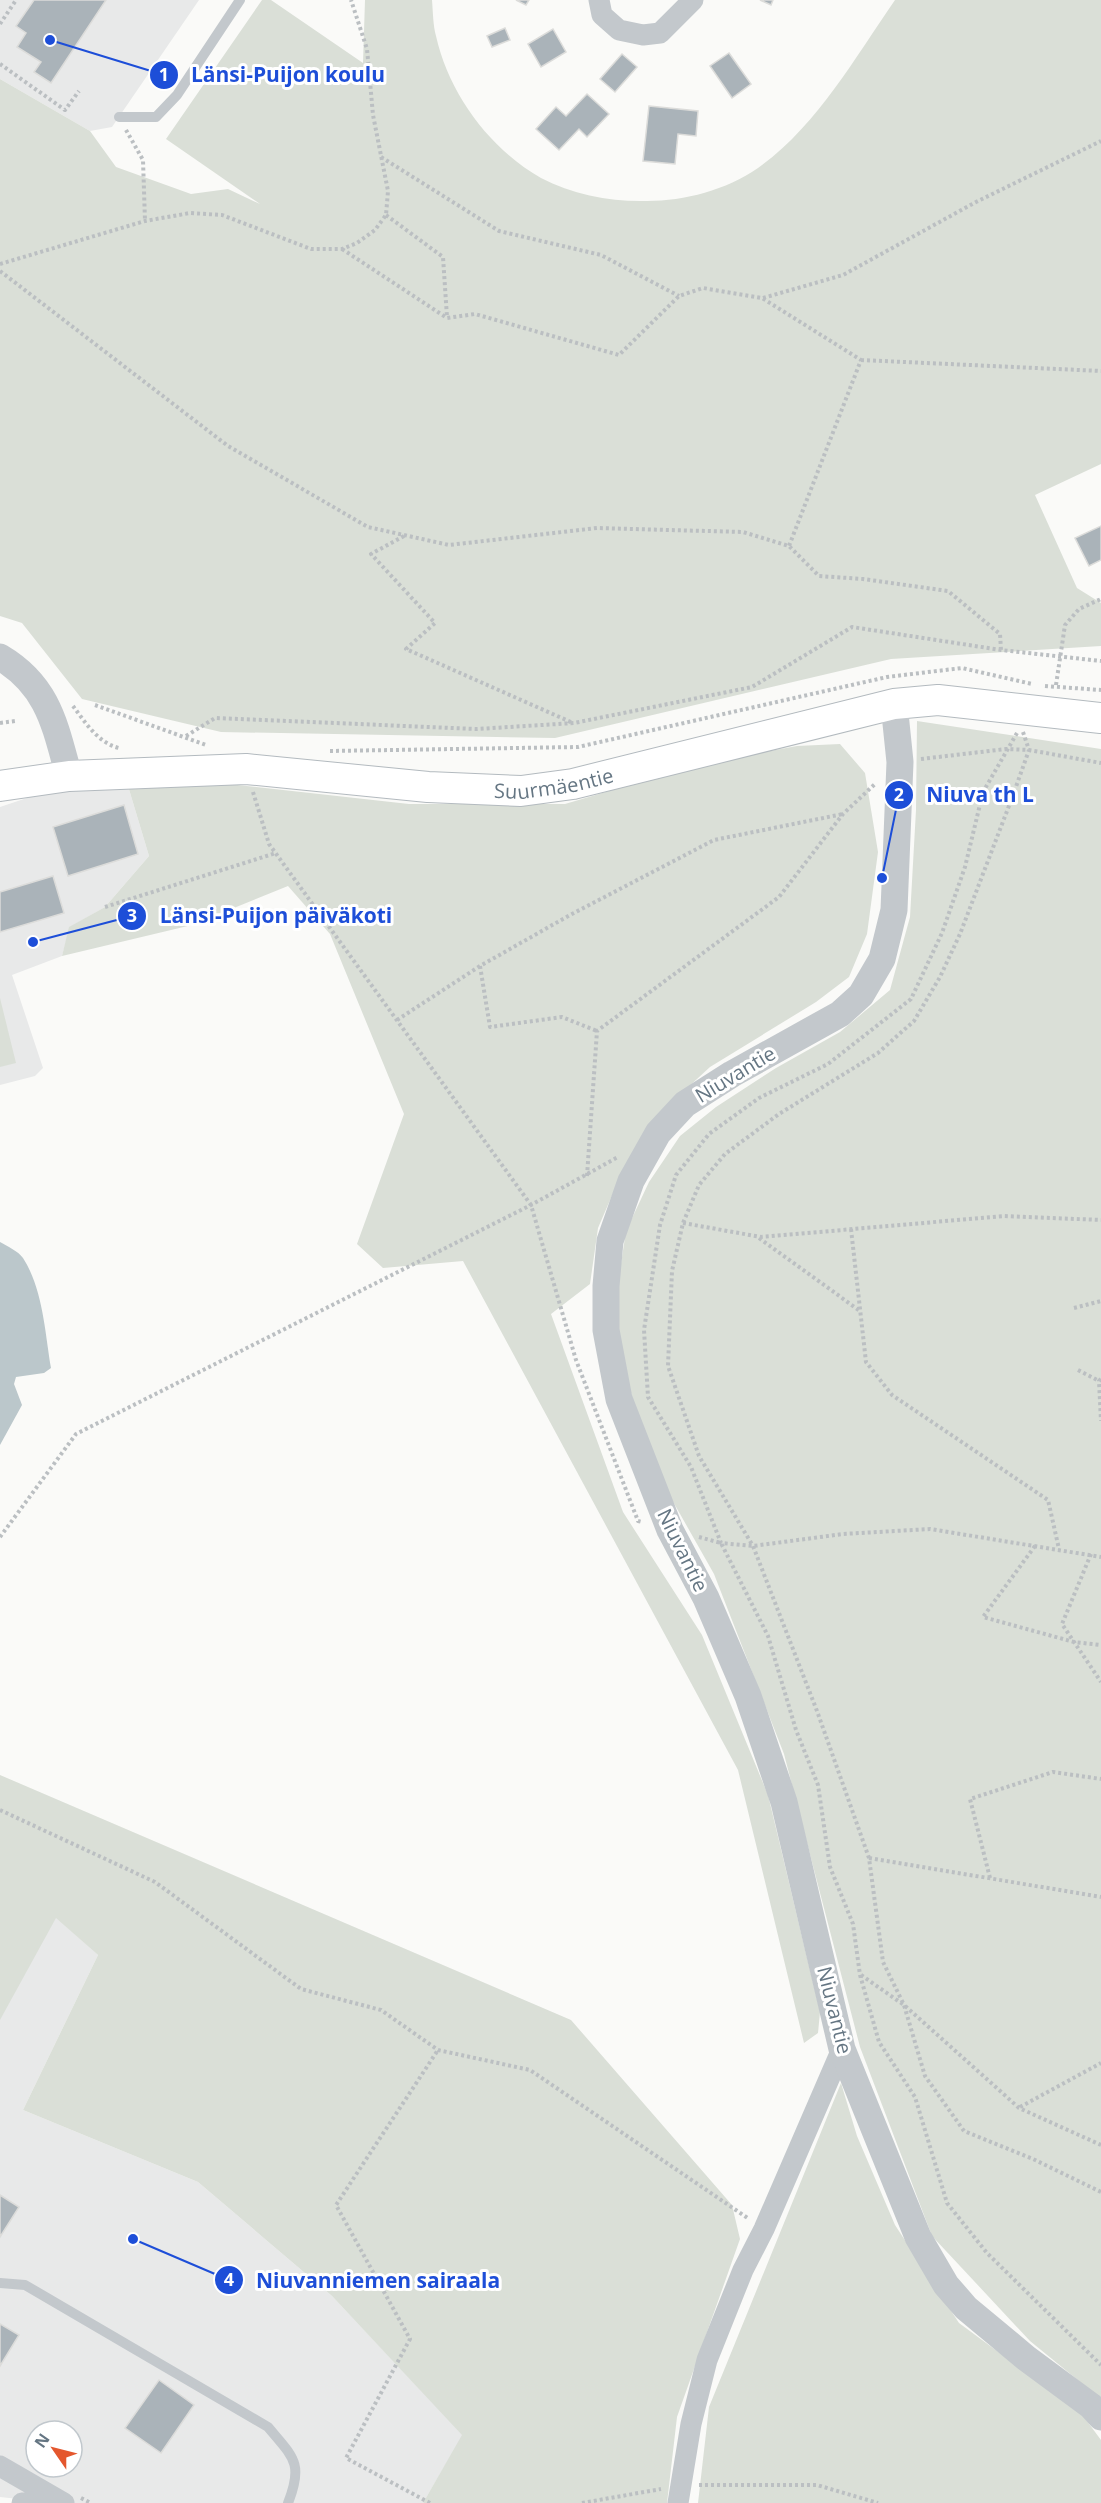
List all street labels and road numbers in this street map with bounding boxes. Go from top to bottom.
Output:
street label: Suurmäentie [493,761,616,805]
street label: Niuvantie [690,1039,780,1109]
street label: Niuvantie [651,1504,715,1596]
street label: Niuvantie [811,1963,859,2057]

